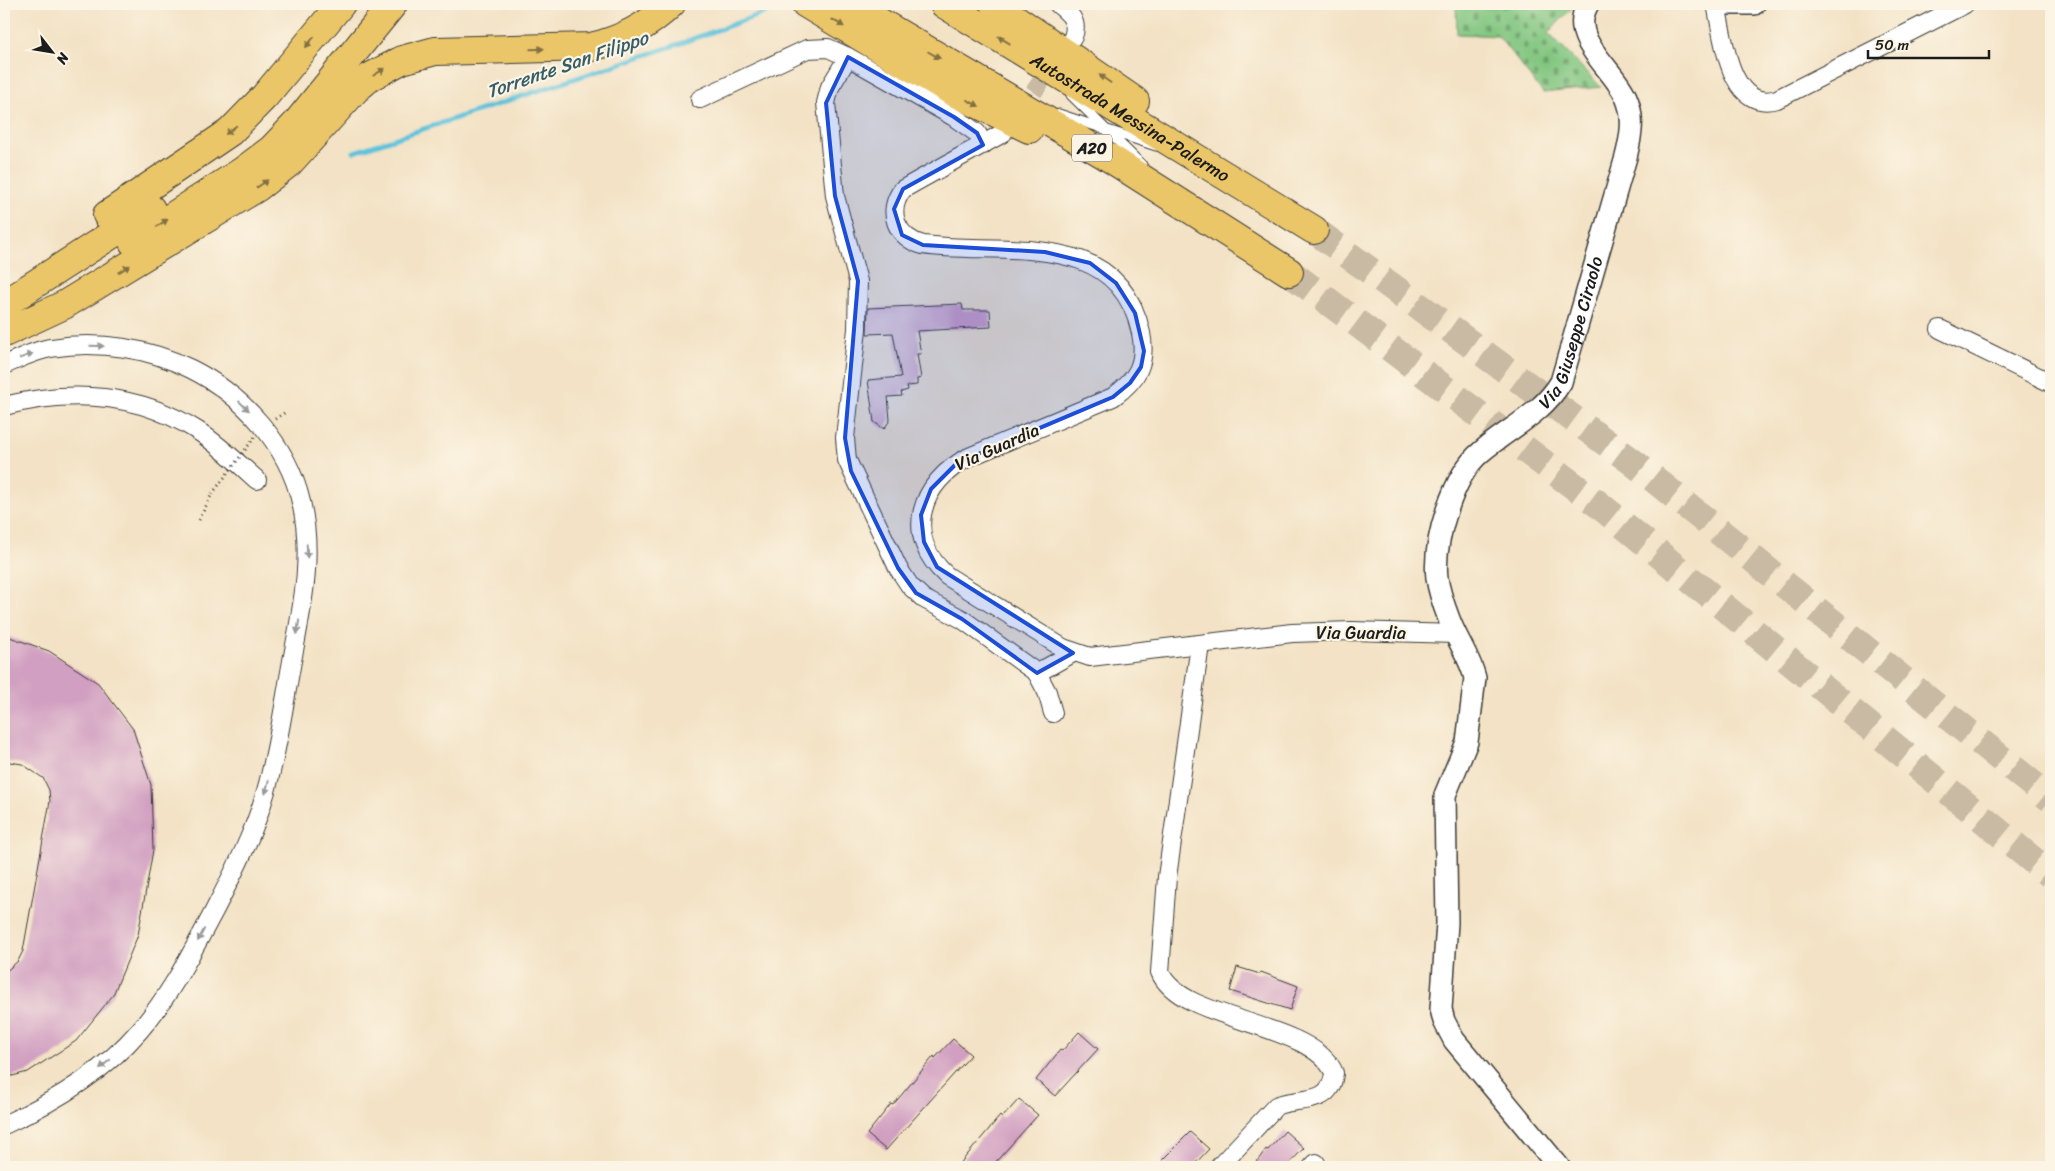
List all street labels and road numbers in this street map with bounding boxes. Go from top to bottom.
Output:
street label: Autostrada Messina-Palermo [1023,44,1236,191]
road number: A20 [1072,134,1112,162]
street label: Via Giuseppe Ciraolo [1530,252,1613,417]
street label: Via Guardia [949,414,1045,480]
street label: Via Guardia [1316,617,1406,649]

